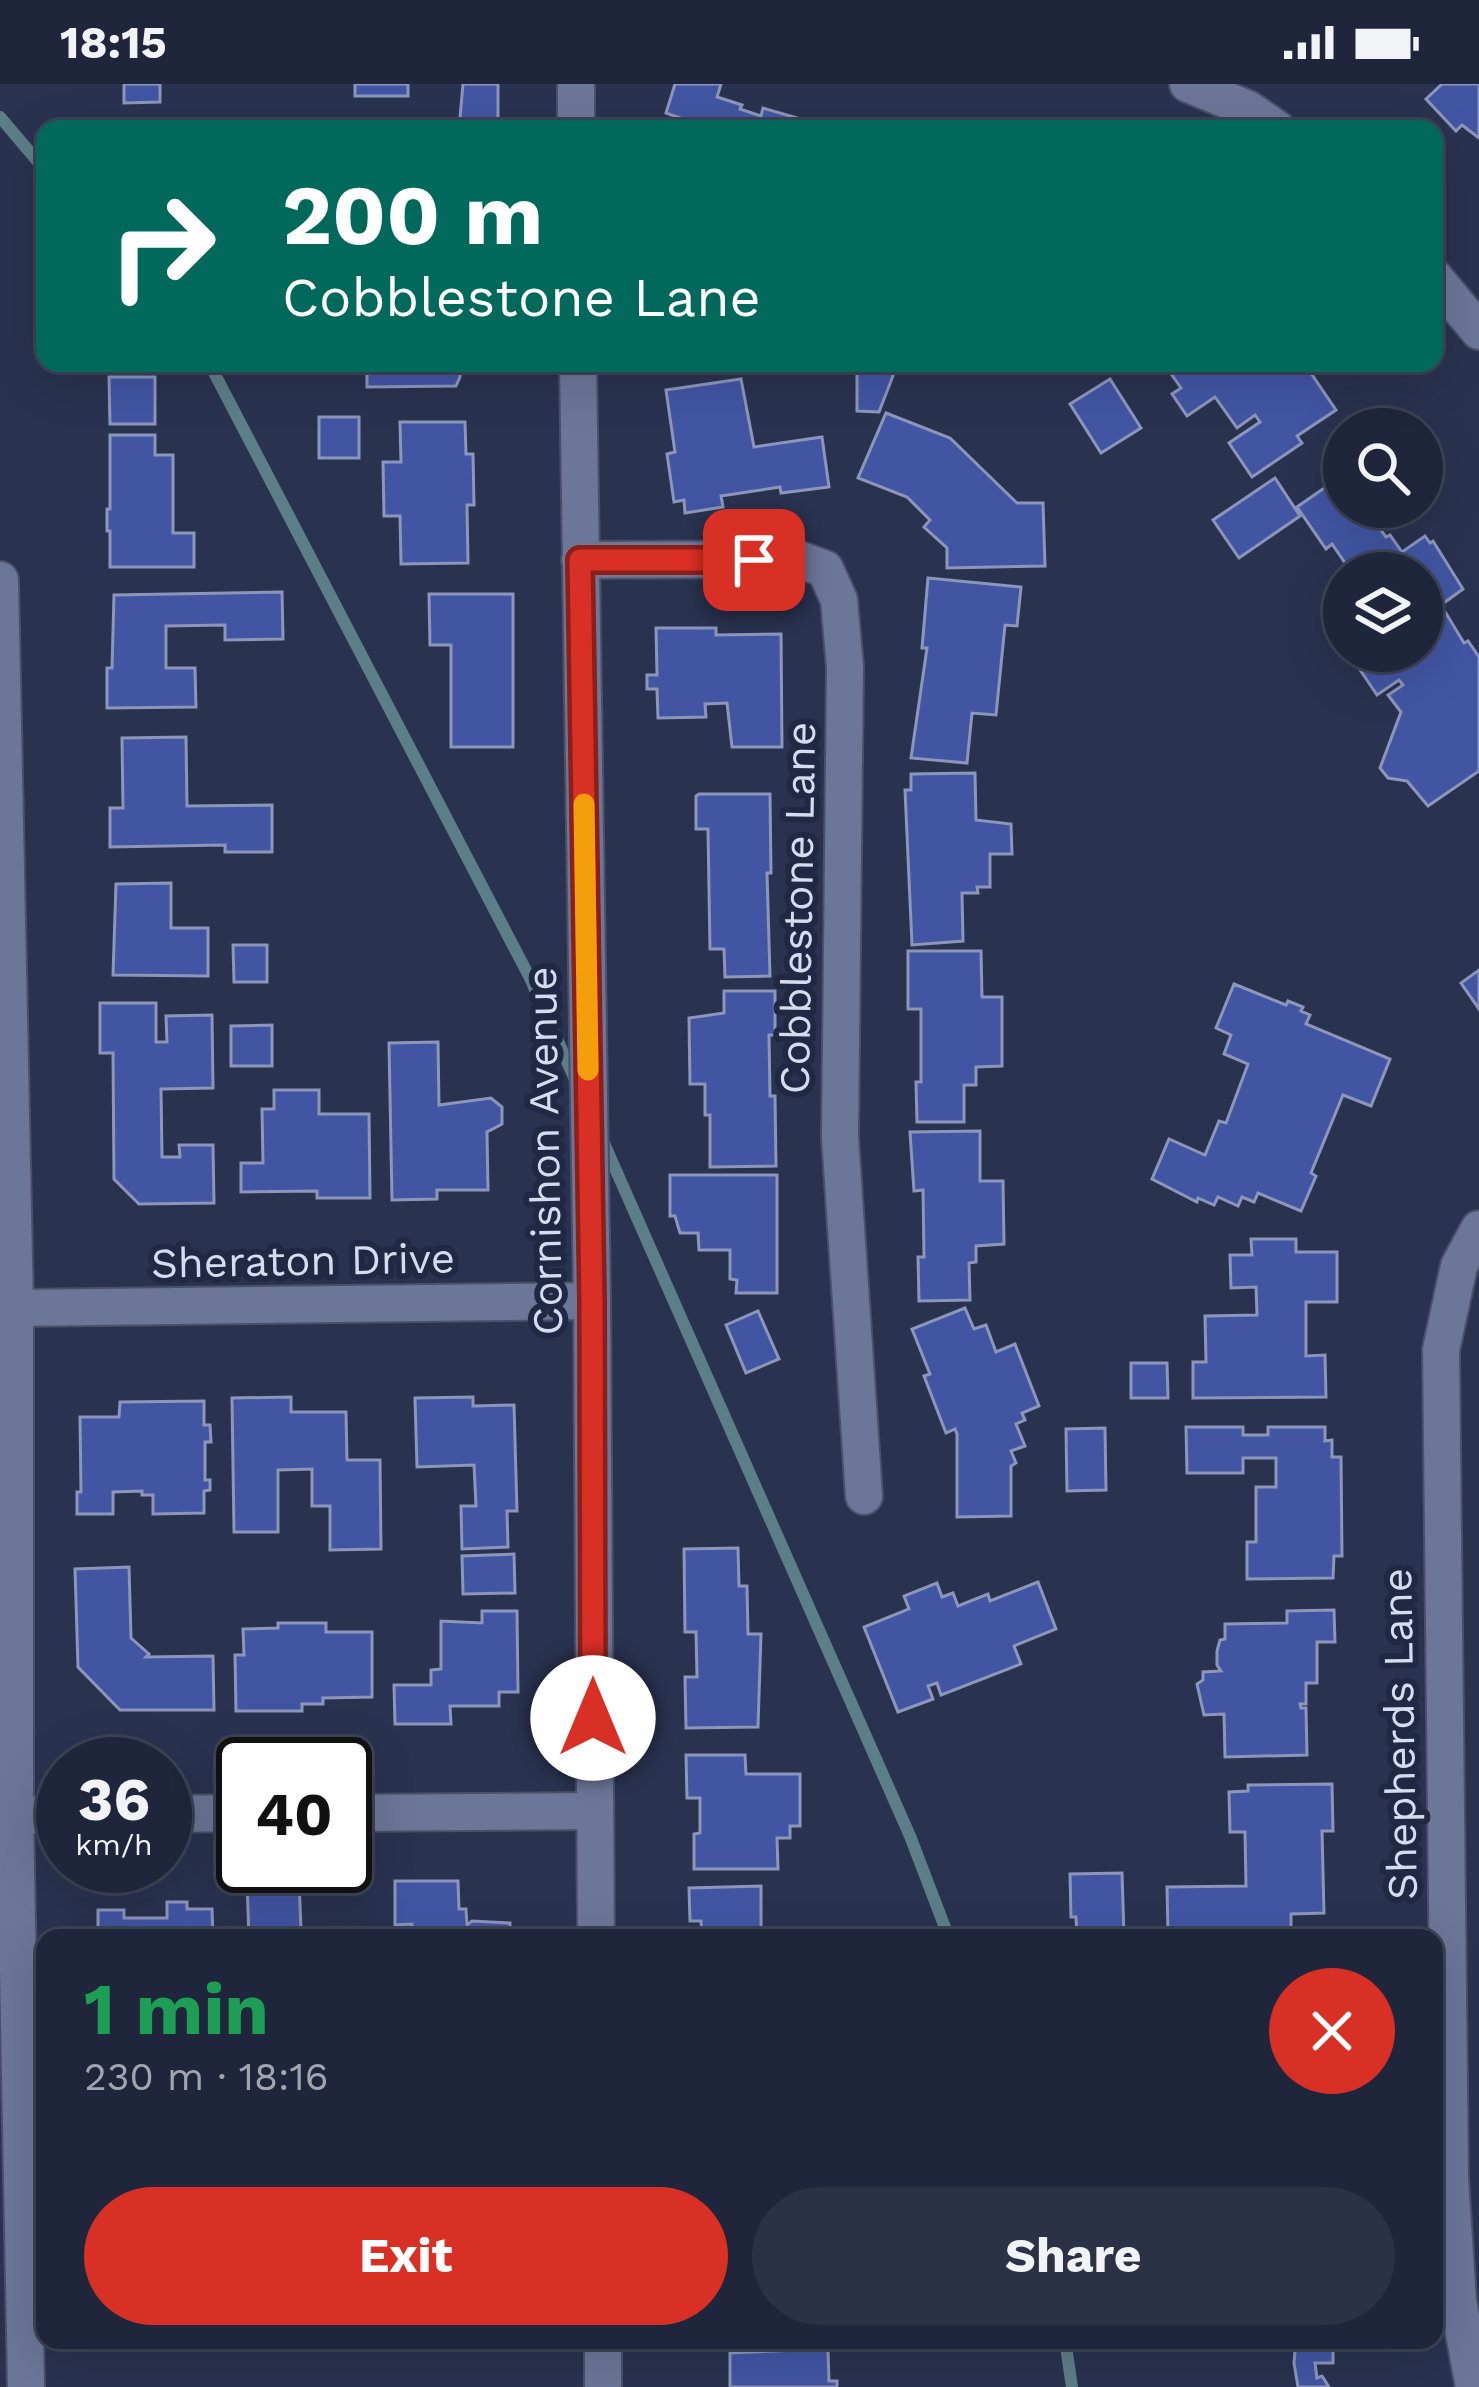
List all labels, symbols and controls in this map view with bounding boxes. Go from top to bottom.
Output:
text: 18:15 [60,16,167,69]
text: 200 m [282,166,543,264]
icon: right [84,168,240,324]
text: Cobblestone Lane [282,266,761,329]
map controls [1323,408,1443,672]
button: search [1323,408,1443,528]
pin [703,509,805,611]
icon: arrive [721,527,787,593]
button: layers [1323,552,1443,672]
street label: Cobblestone Lane [770,721,825,1095]
street label: Cornishon Avenue [517,966,572,1336]
street label: Sheraton Drive [150,1233,456,1288]
street label: Shepherds Lane [1372,1568,1427,1900]
position arrow [530,1655,656,1781]
speed limit sign: 40 [216,1737,372,1893]
text: 36 [78,1764,150,1835]
text: km/h [75,1827,153,1862]
text: 1 min [84,1967,269,2051]
button: close [1269,1968,1395,2094]
text: 230 m · 18:16 [84,2054,329,2099]
button: Exit [84,2187,728,2325]
button: Share [752,2187,1395,2325]

